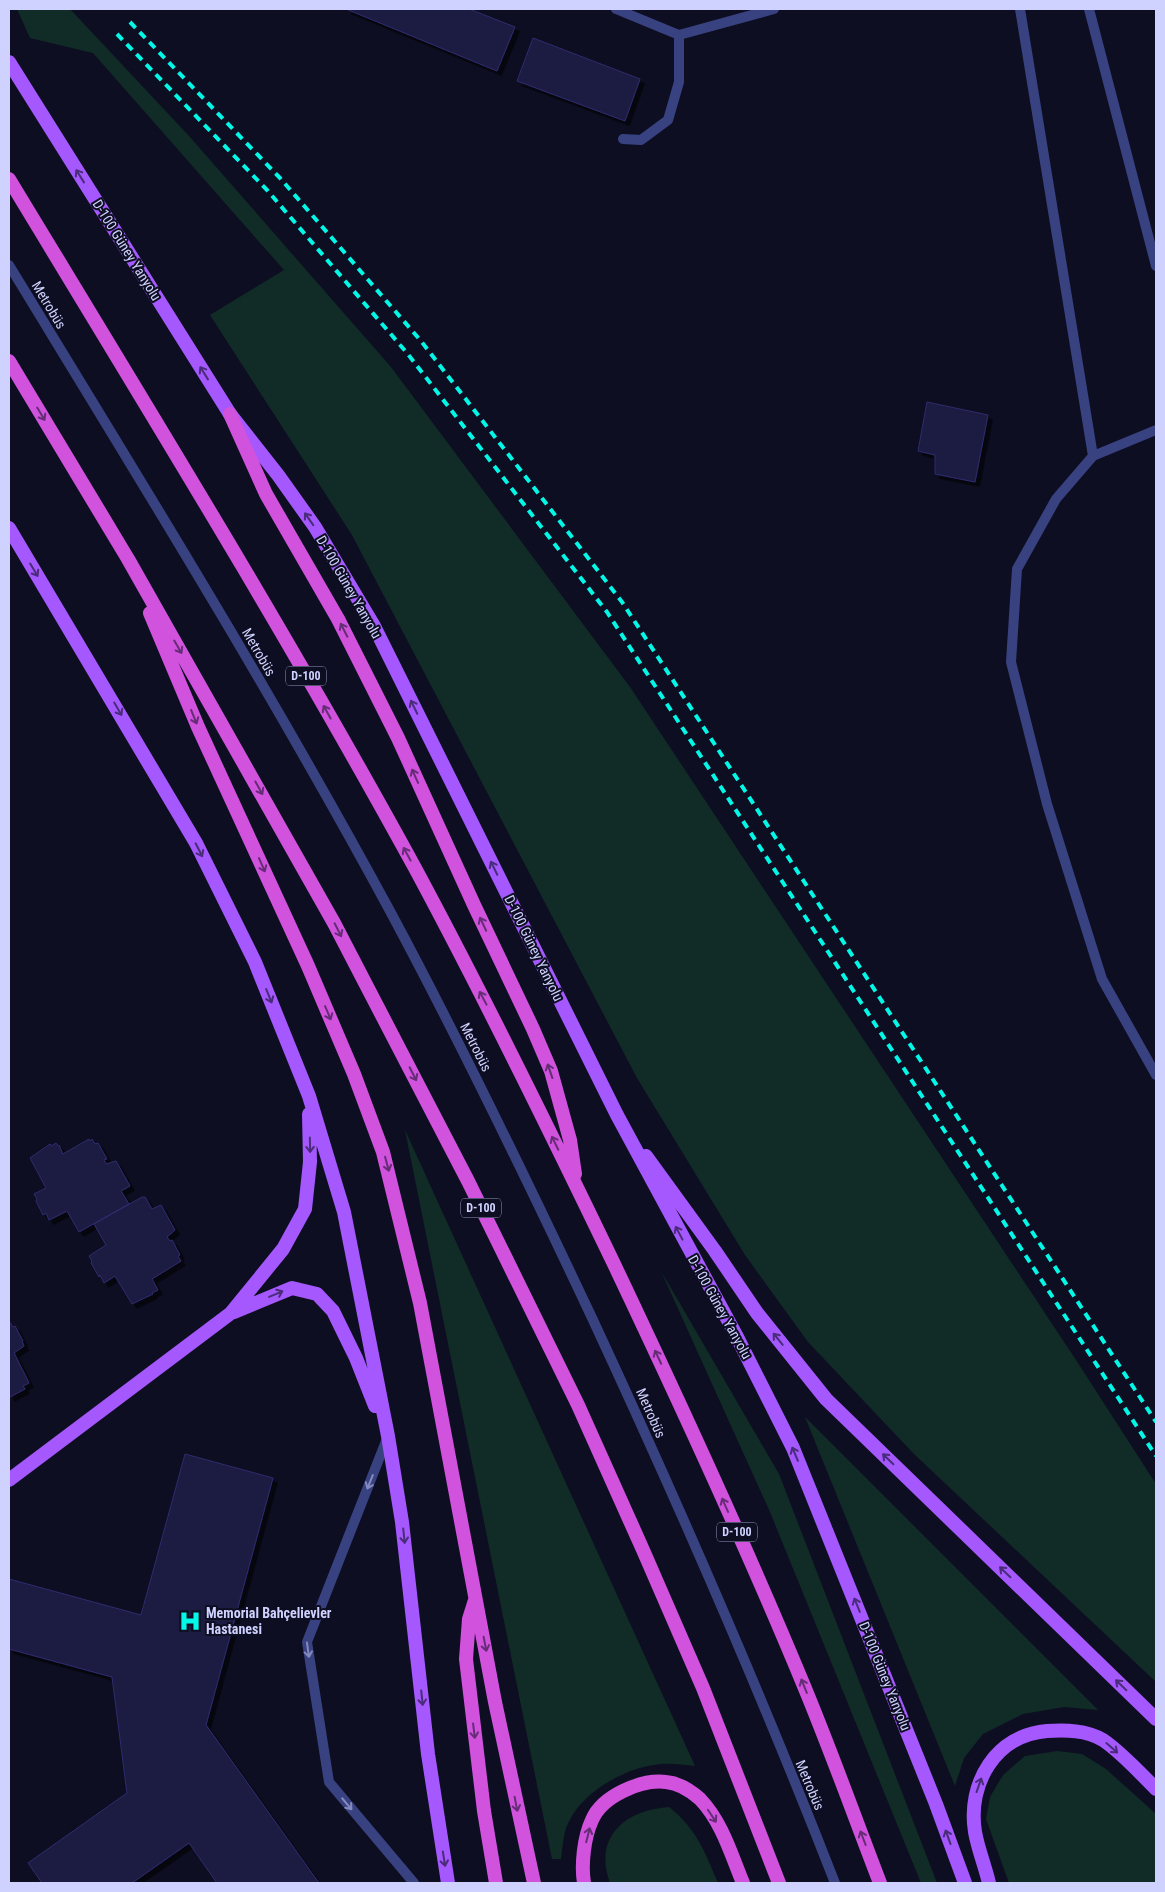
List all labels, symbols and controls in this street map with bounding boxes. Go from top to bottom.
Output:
one-way arrow [75,169,86,183]
street label: D-100 Güney Yanyolu [90,197,164,303]
street label: Metrobüs [29,278,69,332]
one-way arrow [199,366,209,380]
one-way arrow [37,407,47,421]
one-way arrow [304,512,314,526]
street label: D-100 Güney Yanyolu [313,533,385,641]
one-way arrow [29,562,39,576]
one-way arrow [339,623,348,638]
street label: Metrobüs [239,625,279,679]
one-way arrow [174,639,184,653]
road number: D-100 [286,666,326,686]
one-way arrow [409,700,418,715]
one-way arrow [113,702,123,716]
one-way arrow [322,705,332,720]
one-way arrow [189,709,199,724]
one-way arrow [410,769,420,784]
one-way arrow [254,780,264,795]
one-way arrow [194,842,204,857]
one-way arrow [401,847,411,862]
one-way arrow [257,857,267,872]
one-way arrow [489,861,498,876]
street label: D-100 Güney Yanyolu [501,892,567,1004]
one-way arrow [477,917,487,932]
one-way arrow [334,922,343,937]
one-way arrow [265,988,274,1003]
one-way arrow [478,990,488,1005]
one-way arrow [324,1005,333,1020]
street label: Metrobüs [457,1020,495,1074]
one-way arrow [545,1064,554,1080]
one-way arrow [409,1066,418,1081]
one-way arrow [305,1136,315,1153]
one-way arrow [550,1136,559,1151]
one-way arrow [383,1156,392,1172]
road number: D-100 [461,1198,501,1218]
one-way arrow [674,1226,683,1241]
street label: D-100 Güney Yanyolu [685,1252,755,1362]
one-way arrow [268,1289,283,1299]
one-way arrow [773,1333,784,1346]
one-way arrow [652,1350,662,1365]
street label: Metrobüs [633,1386,669,1440]
one-way arrow [790,1447,800,1462]
one-way arrow [882,1452,894,1465]
one-way arrow [364,1474,374,1489]
one-way arrow [720,1498,730,1513]
road number: D-100 [717,1522,757,1541]
one-way arrow [399,1528,409,1544]
one-way arrow [998,1566,1011,1578]
one-way arrow [852,1598,861,1613]
place label: Memorial Bahçelievler Hastanesi [206,1605,332,1637]
hospital icon: Memorial Bahçelievler Hastanesi [177,1608,203,1634]
street label: D-100 Güney Yanyolu [856,1619,914,1733]
one-way arrow [480,1636,490,1652]
one-way arrow [303,1641,313,1657]
one-way arrow [799,1679,808,1694]
one-way arrow [1115,1679,1127,1691]
one-way arrow [417,1689,427,1705]
one-way arrow [469,1723,479,1739]
one-way arrow [1105,1742,1118,1754]
street label: Metrobüs [792,1758,828,1812]
one-way arrow [975,1778,984,1793]
one-way arrow [512,1795,522,1811]
one-way arrow [342,1797,353,1810]
one-way arrow [707,1809,717,1823]
one-way arrow [584,1828,593,1844]
one-way arrow [943,1830,952,1846]
one-way arrow [858,1831,867,1846]
one-way arrow [440,1850,450,1866]

